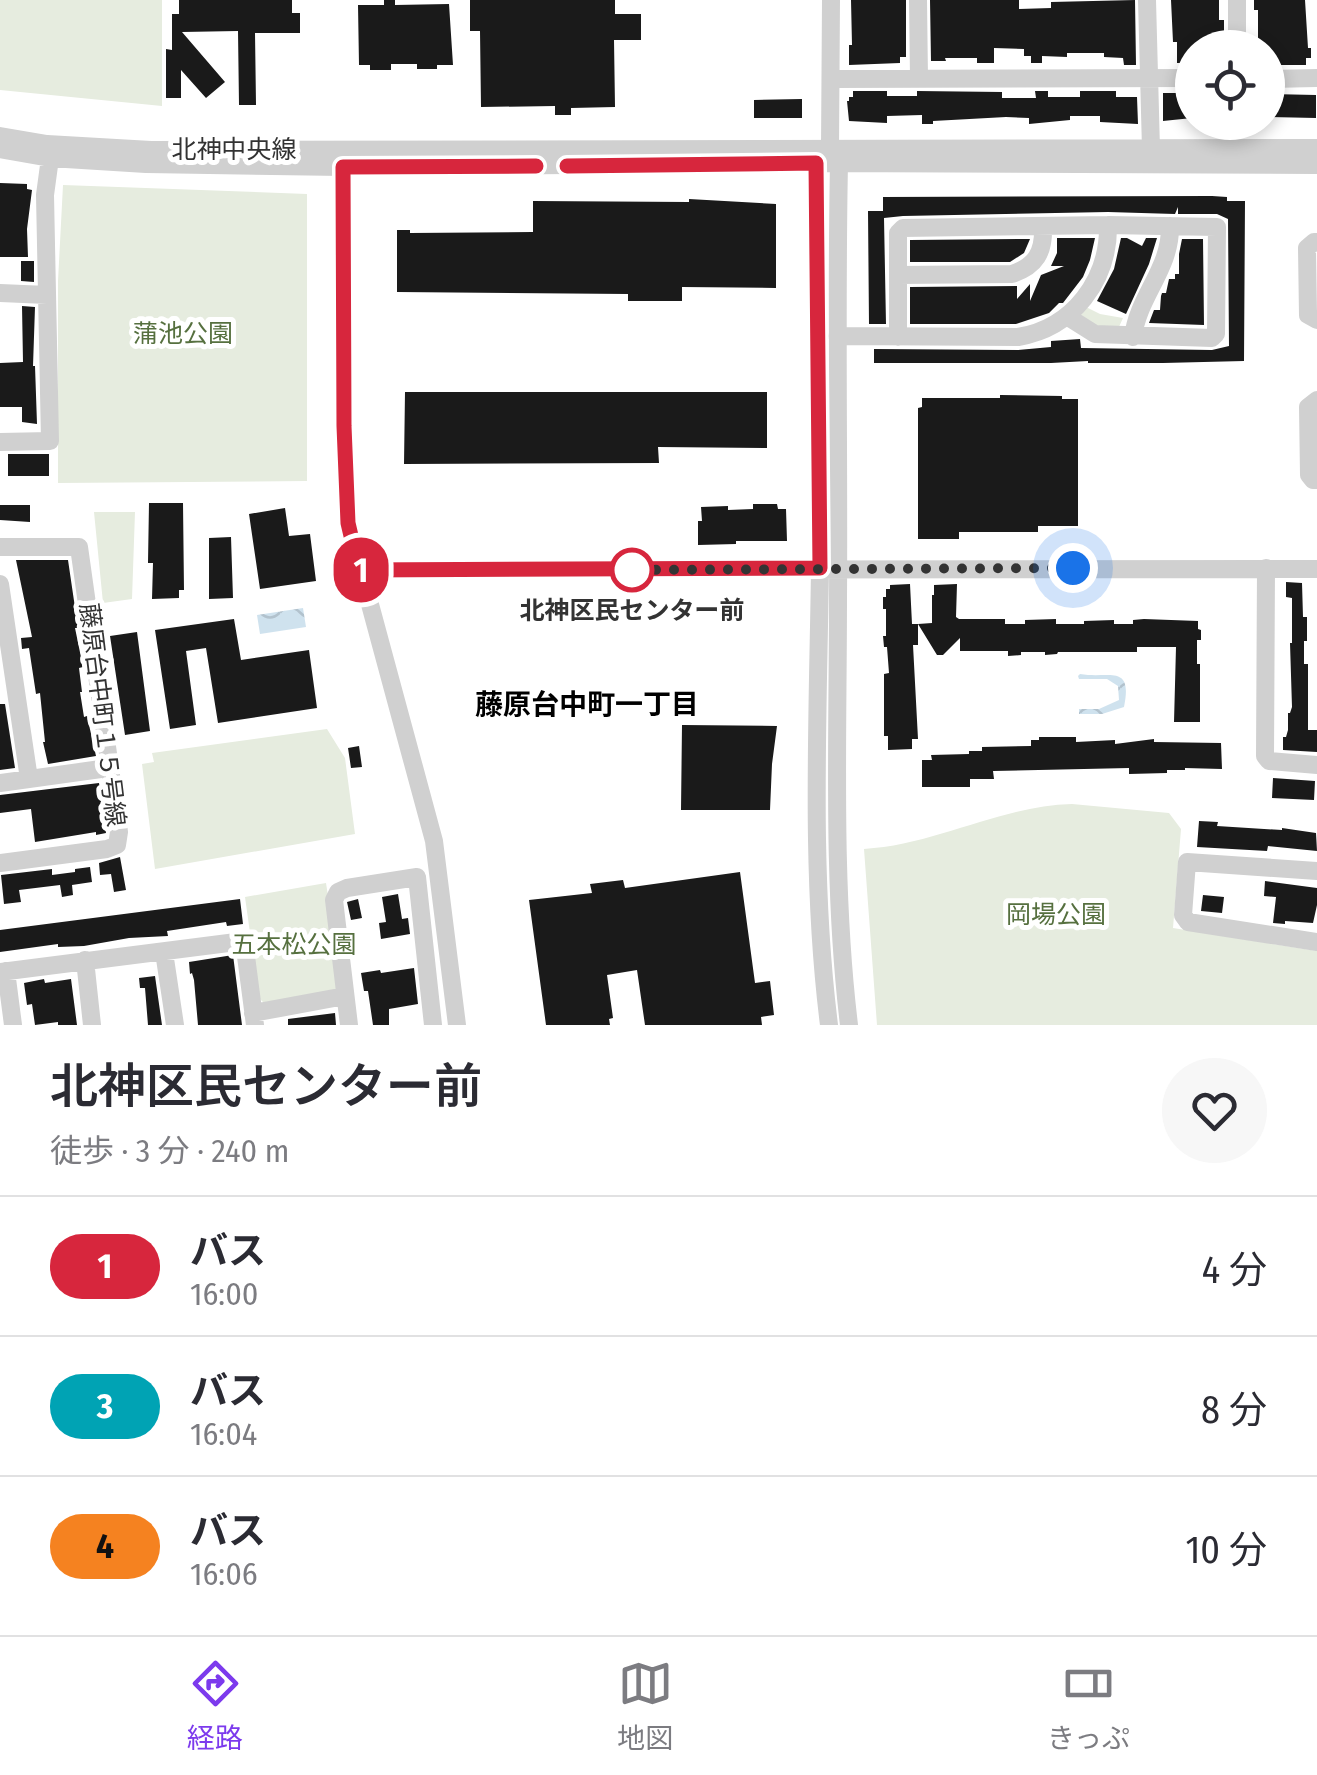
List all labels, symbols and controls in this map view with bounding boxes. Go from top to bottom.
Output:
map controls [1175,30,1285,140]
button: locate [1175,30,1285,140]
street label: 北神中央線 [171,135,297,165]
park label: 蒲池公園 [133,319,233,349]
line badge: 1 [328,538,394,602]
your location [1048,543,1098,593]
text: 1 [354,549,368,591]
marker: 北神区民センター前 [611,549,653,591]
place label: 北神区民センター前 [519,596,745,626]
street label: 藤原台中町１５号線 [73,602,131,828]
district label: 藤原台中町一丁目 [475,688,699,721]
park label: 岡場公園 [1006,900,1106,930]
park label: 五本松公園 [231,930,357,960]
text: 北神区民センター前 [50,1058,482,1116]
button: heart [1162,1058,1267,1163]
text: 徒歩 · 3 分 · 240 m [50,1132,289,1170]
text: バス [190,1228,266,1274]
text: 1 [98,1245,112,1287]
text: 4 分 [1202,1247,1267,1293]
text: 16:00 [190,1275,258,1313]
text: バス [190,1368,266,1414]
text: 3 [97,1385,113,1427]
text: 8 分 [1201,1387,1267,1433]
text: 16:04 [190,1415,257,1453]
text: バス [190,1508,266,1554]
text: 4 [96,1525,114,1567]
text: 10 分 [1185,1527,1267,1573]
text: 16:06 [190,1555,258,1593]
tab: 経路 [187,1656,243,1756]
tab: 地図 [617,1656,673,1756]
tab: きっぷ [1047,1656,1130,1756]

